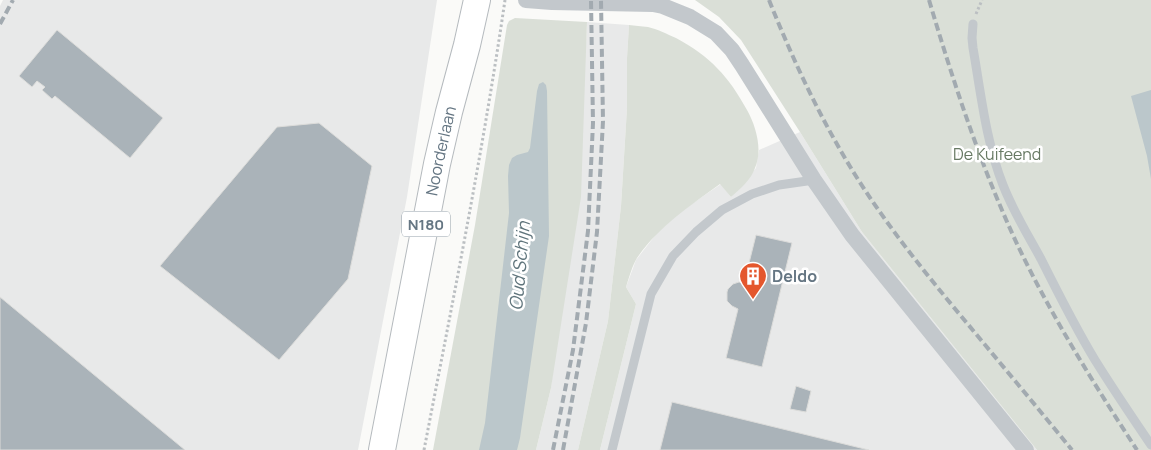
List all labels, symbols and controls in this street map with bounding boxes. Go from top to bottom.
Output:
street label: Noorderlaan [420,103,461,197]
park label: De Kuifeend [953,143,1041,165]
road number: N180 [402,212,450,236]
water label: Oud Schijn [503,219,535,311]
building icon: Deldo [738,261,768,300]
place label: Deldo [772,265,817,287]

